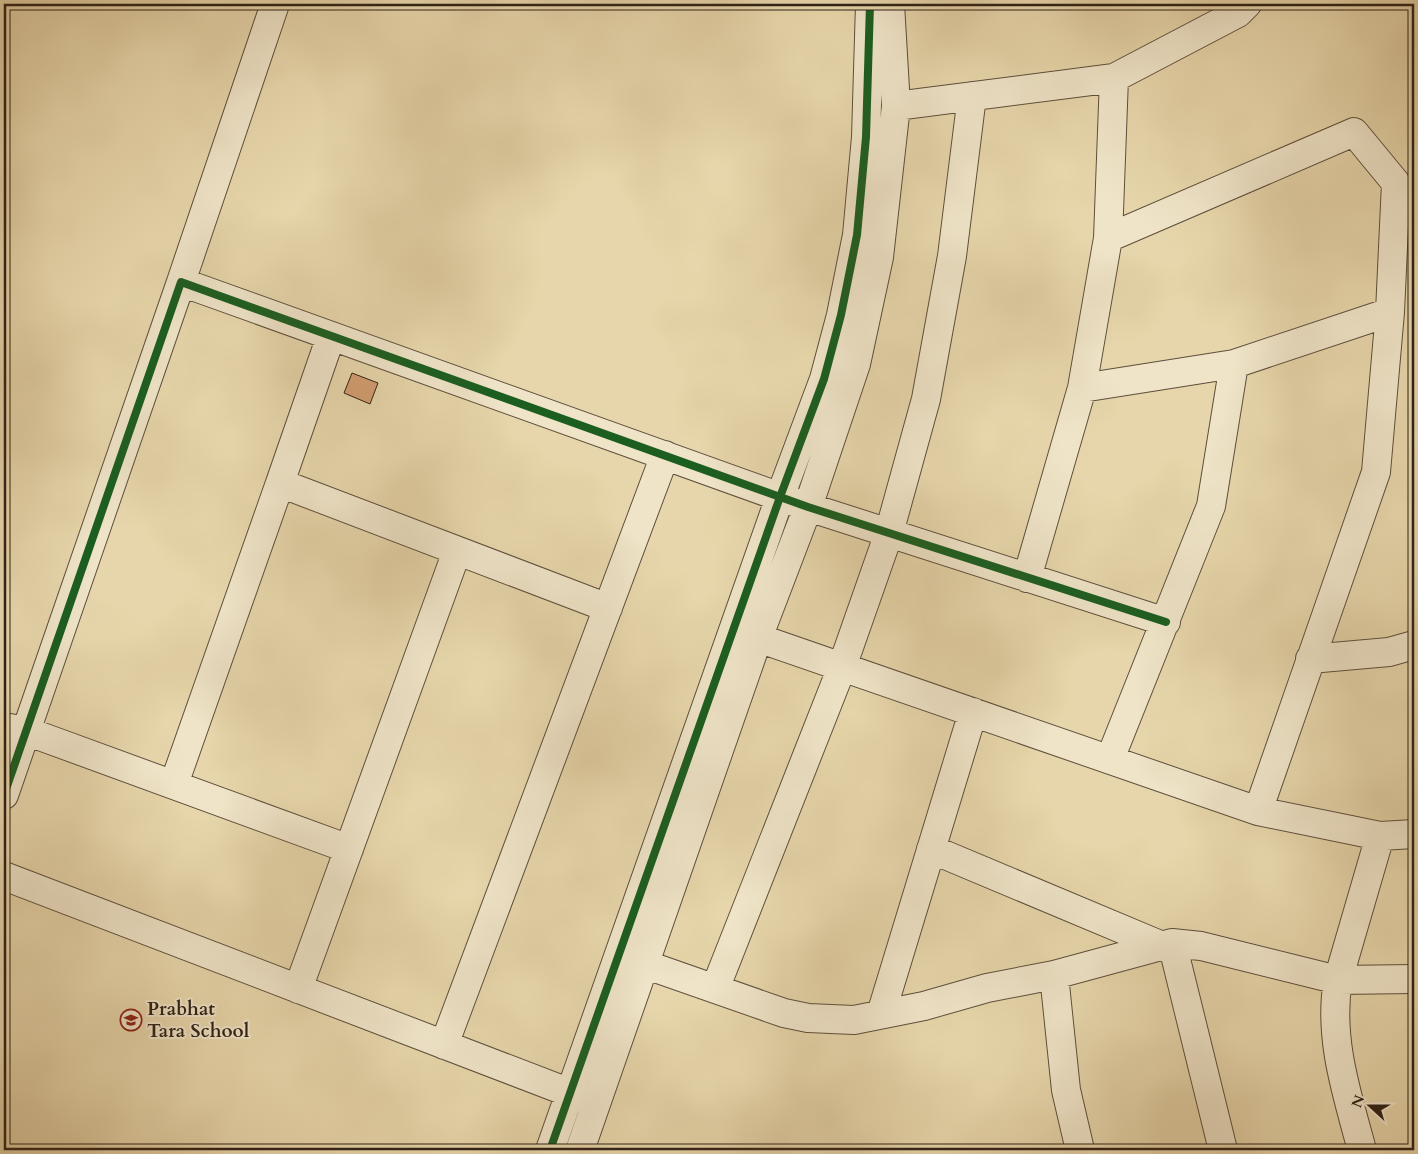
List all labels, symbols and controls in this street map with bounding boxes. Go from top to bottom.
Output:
place label: Prabhat Tara School [147,996,250,1044]
school or university icon: Prabhat Tara School [119,1008,143,1032]
north arrow [1346,1082,1396,1132]
text: N [1347,1092,1369,1111]

